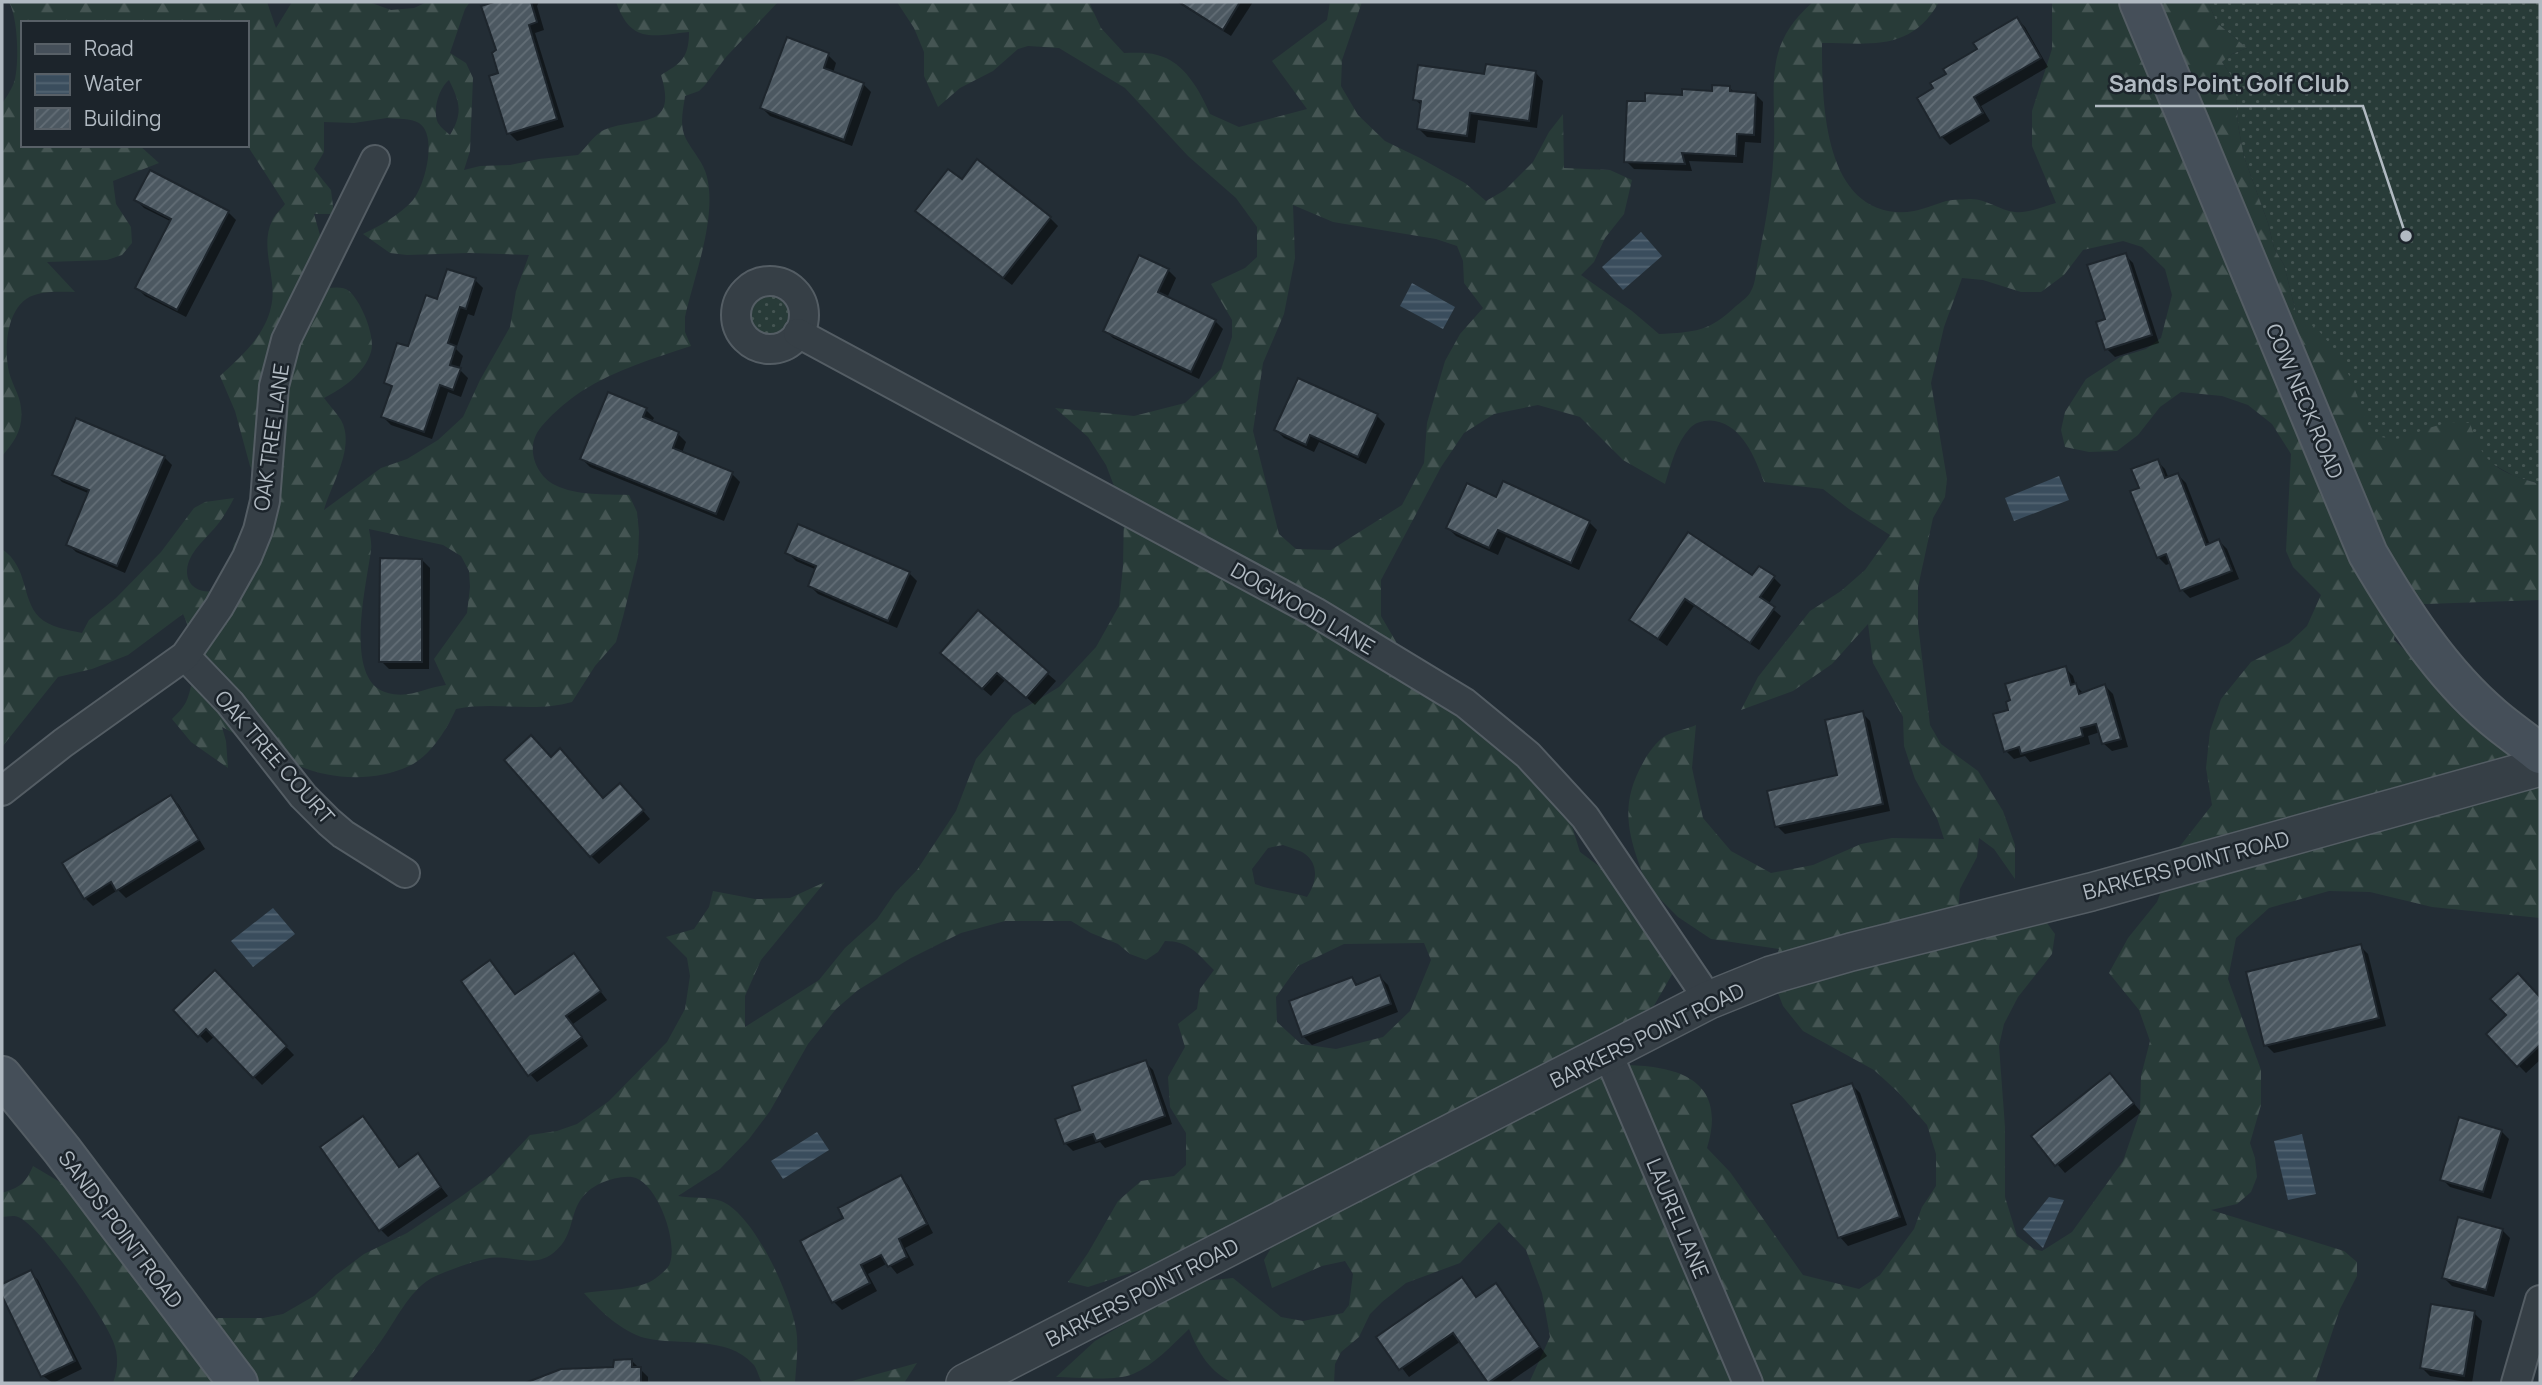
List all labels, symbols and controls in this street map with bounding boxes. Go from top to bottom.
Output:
legend [21,21,248,147]
text: Road [84,34,134,62]
callout: Sands Point Golf Club [2095,62,2363,106]
text: Sands Point Golf Club [2109,67,2349,99]
text: Water [84,69,143,97]
text: Building [84,104,161,132]
street label: COW NECK ROAD [2260,319,2350,483]
street label: OAK TREE LANE [247,361,295,513]
street label: DOGWOOD LANE [1226,555,1380,661]
street label: OAK TREE COURT [209,684,341,830]
street label: BARKERS POINT ROAD [2080,824,2292,906]
street label: BARKERS POINT ROAD [1545,976,1749,1094]
street label: SANDS POINT ROAD [52,1144,190,1314]
street label: LAUREL LANE [1640,1154,1716,1282]
street label: BARKERS POINT ROAD [1041,1231,1243,1353]

